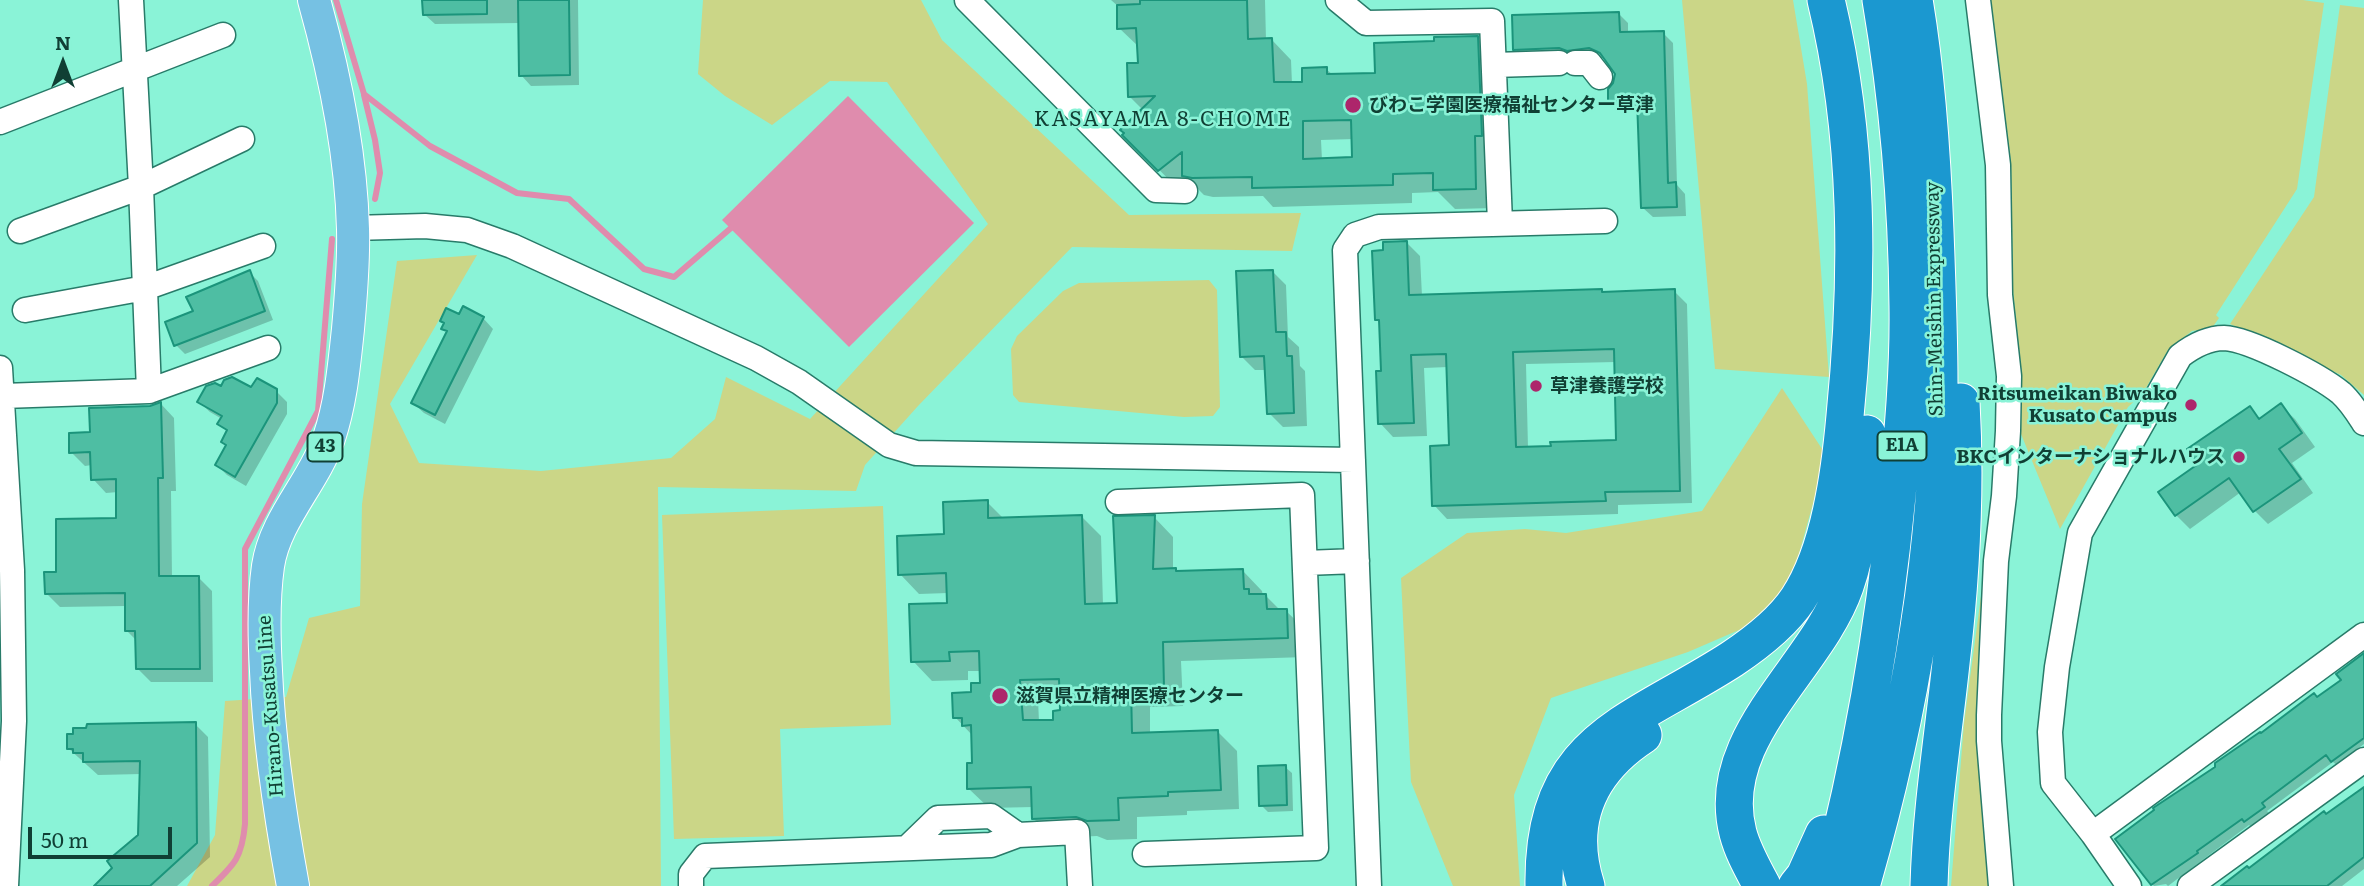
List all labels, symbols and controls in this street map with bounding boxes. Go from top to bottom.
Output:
north arrow [28,28,98,98]
text: N [55,28,71,56]
place label: びわこ学園医療福祉センター草津 [1369,94,1654,116]
marker: びわこ学園医療福祉センター草津 [1343,95,1363,115]
district label: KASAYAMA 8-CHOME [1036,107,1290,133]
street label: Shin-Meishin Expressway [1922,182,1948,416]
place label: 草津養護学校 [1550,375,1664,397]
marker: 草津養護学校 [1528,378,1544,394]
place label: Ritsumeikan Biwako Kusato Campus [1977,383,2177,427]
marker: Ritsumeikan Biwako Kusato Campus [2183,397,2199,413]
road number: 43 [308,432,342,462]
road number: E1A [1878,432,1926,461]
place label: BKCインターナショナルハウス [1956,446,2225,468]
marker: BKCインターナショナルハウス [2231,449,2247,465]
street label: Hirano-Kusatsu line [253,614,289,798]
place label: 滋賀県立精神医療センター [1016,685,1244,707]
marker: 滋賀県立精神医療センター [990,686,1010,706]
scale bar [32,812,175,856]
text: 50 m [41,823,88,854]

